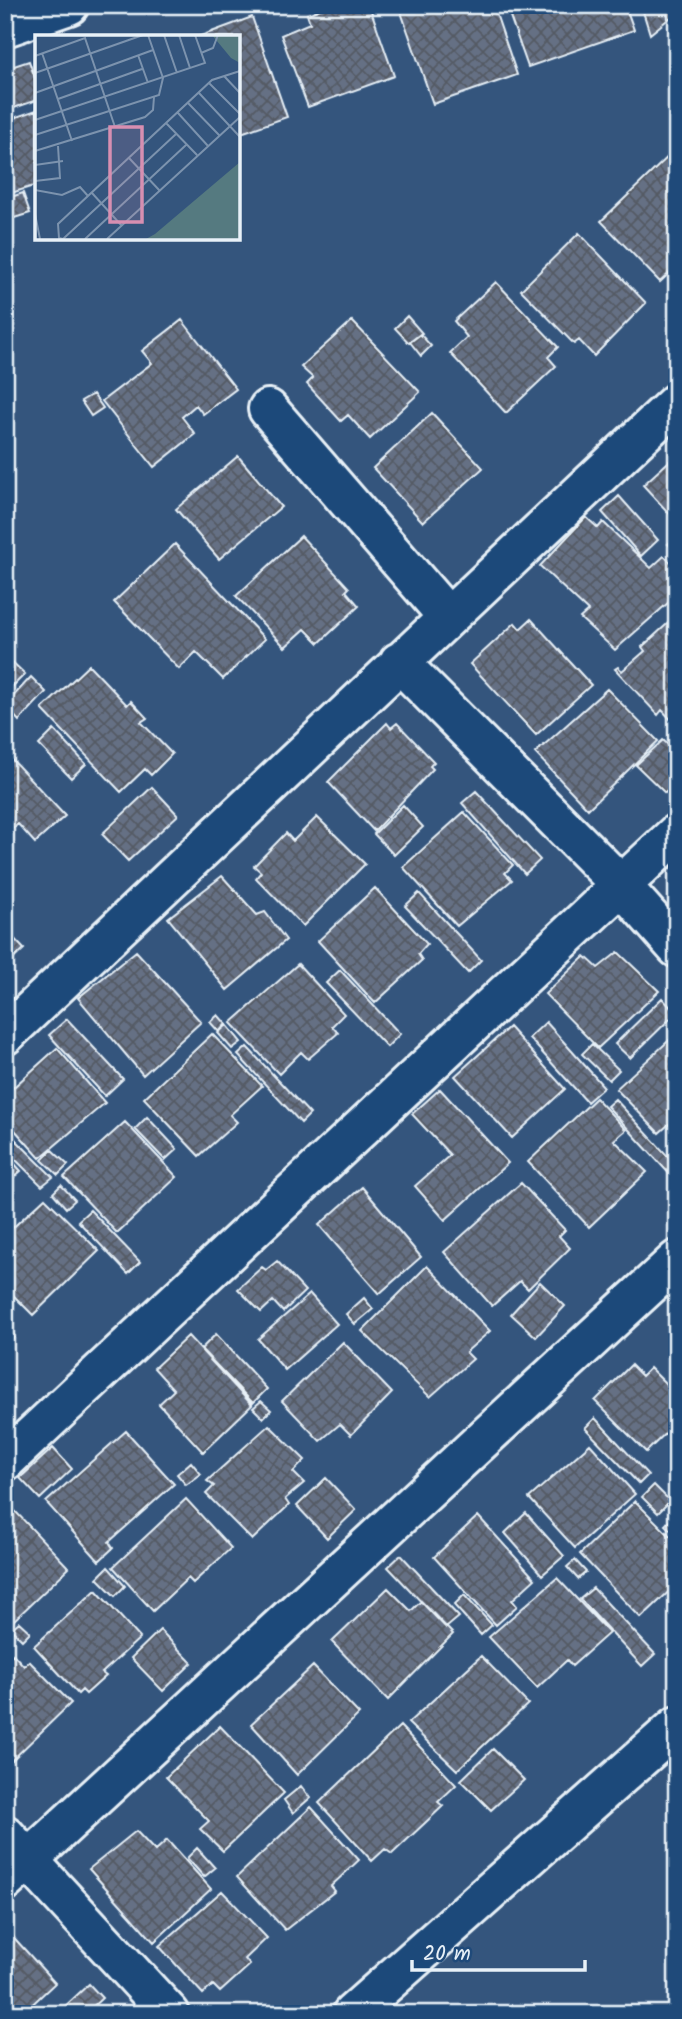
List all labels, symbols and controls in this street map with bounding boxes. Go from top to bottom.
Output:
inset map [35,35,240,240]
scale bar [412,1928,586,1972]
text: 20 m [423,1938,471,1971]

